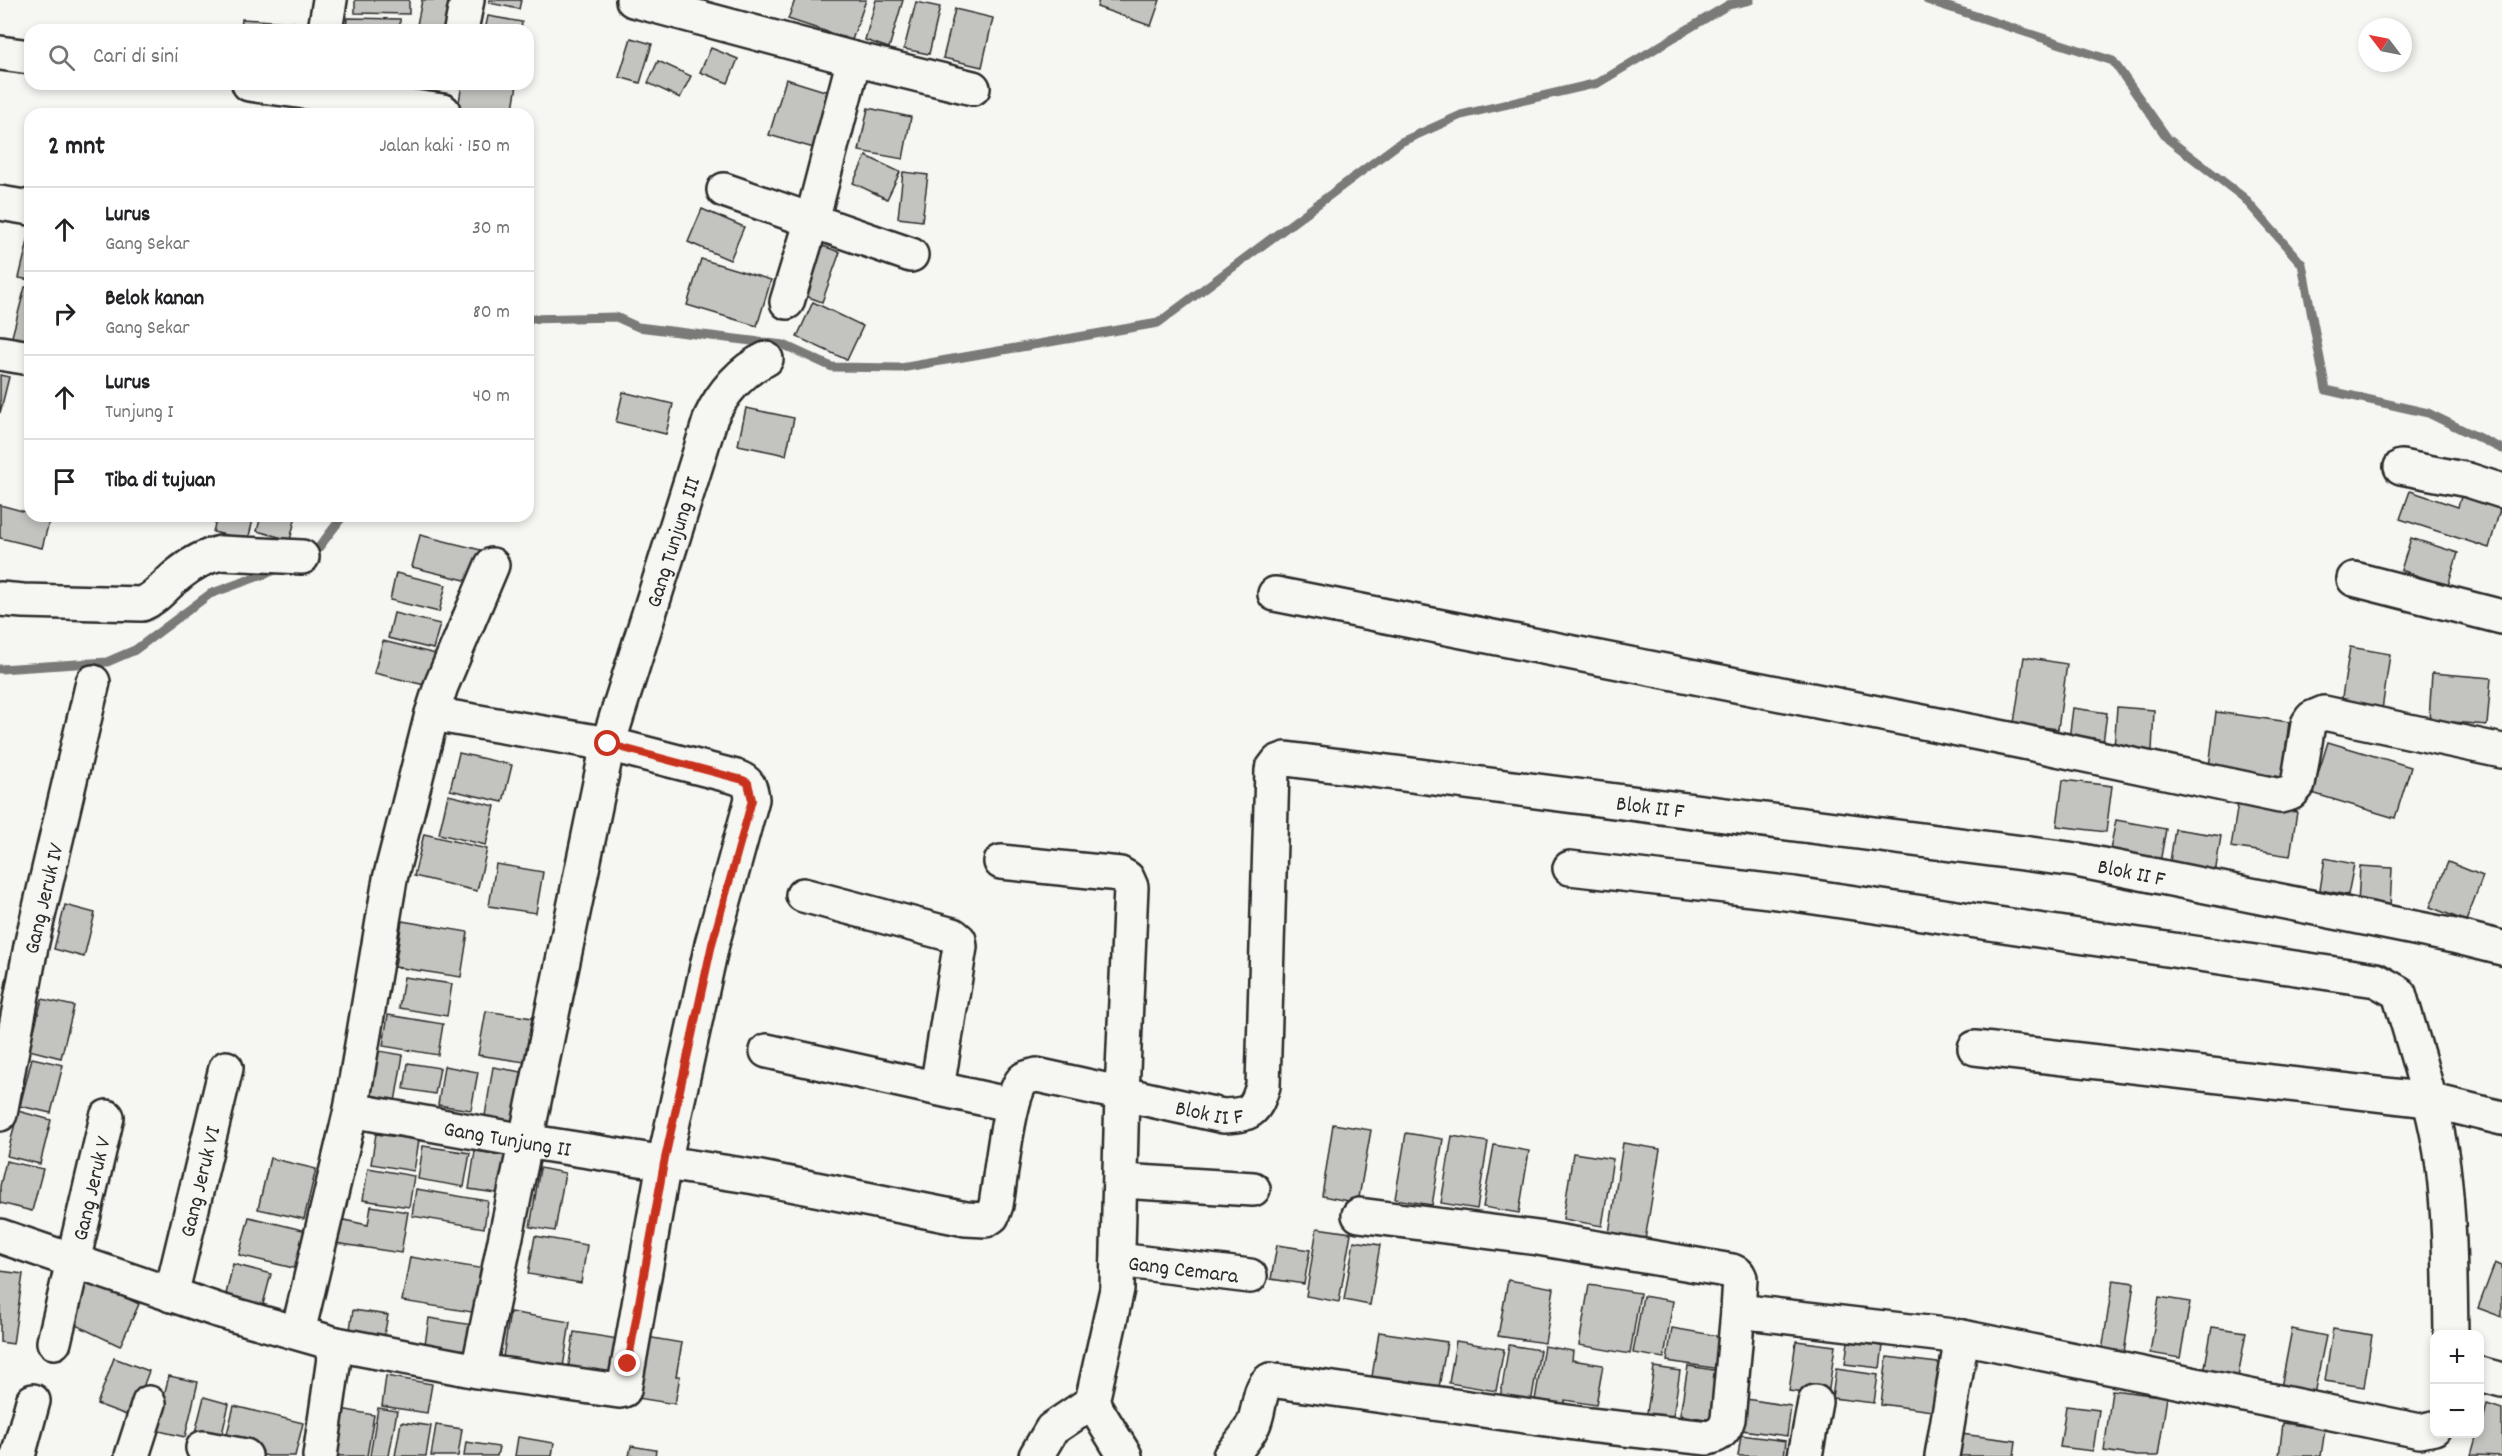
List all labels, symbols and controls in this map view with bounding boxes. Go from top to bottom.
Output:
north arrow [2358,18,2412,72]
search box [24,24,534,90]
icon: search [45,41,78,74]
text: Cari di sini [93,42,178,73]
text: 2 mnt [48,129,105,166]
text: Jalan kaki · 150 m [379,133,510,161]
text: Lurus [105,200,150,231]
icon: ahead [48,213,81,246]
text: 30 m [472,215,510,243]
text: Gang Sekar [105,231,190,259]
text: Belok kanan [105,284,204,315]
icon: right [48,297,81,330]
text: 80 m [473,299,510,327]
text: Gang Sekar [105,315,190,343]
text: Lurus [105,368,150,399]
icon: ahead [48,381,81,414]
text: 40 m [472,383,510,411]
text: Tunjung I [105,399,174,427]
icon: arrive [48,465,81,498]
text: Tiba di tujuan [105,466,215,497]
street label: Gang Tunjung III [640,473,710,612]
route start [594,730,620,756]
street label: Blok II F [1614,789,1686,829]
street label: Gang Jeruk IV [18,840,74,957]
street label: Blok II F [2095,853,2168,896]
street label: Blok II F [1172,1094,1246,1135]
street label: Gang Tunjung II [441,1115,573,1167]
street label: Gang Jeruk VI [174,1123,230,1241]
street label: Gang Jeruk V [66,1133,121,1244]
street label: Gang Cemara [1126,1249,1241,1294]
map controls [2430,1330,2484,1438]
button: + [2430,1330,2484,1384]
route end [614,1350,640,1376]
button: − [2430,1384,2484,1438]

